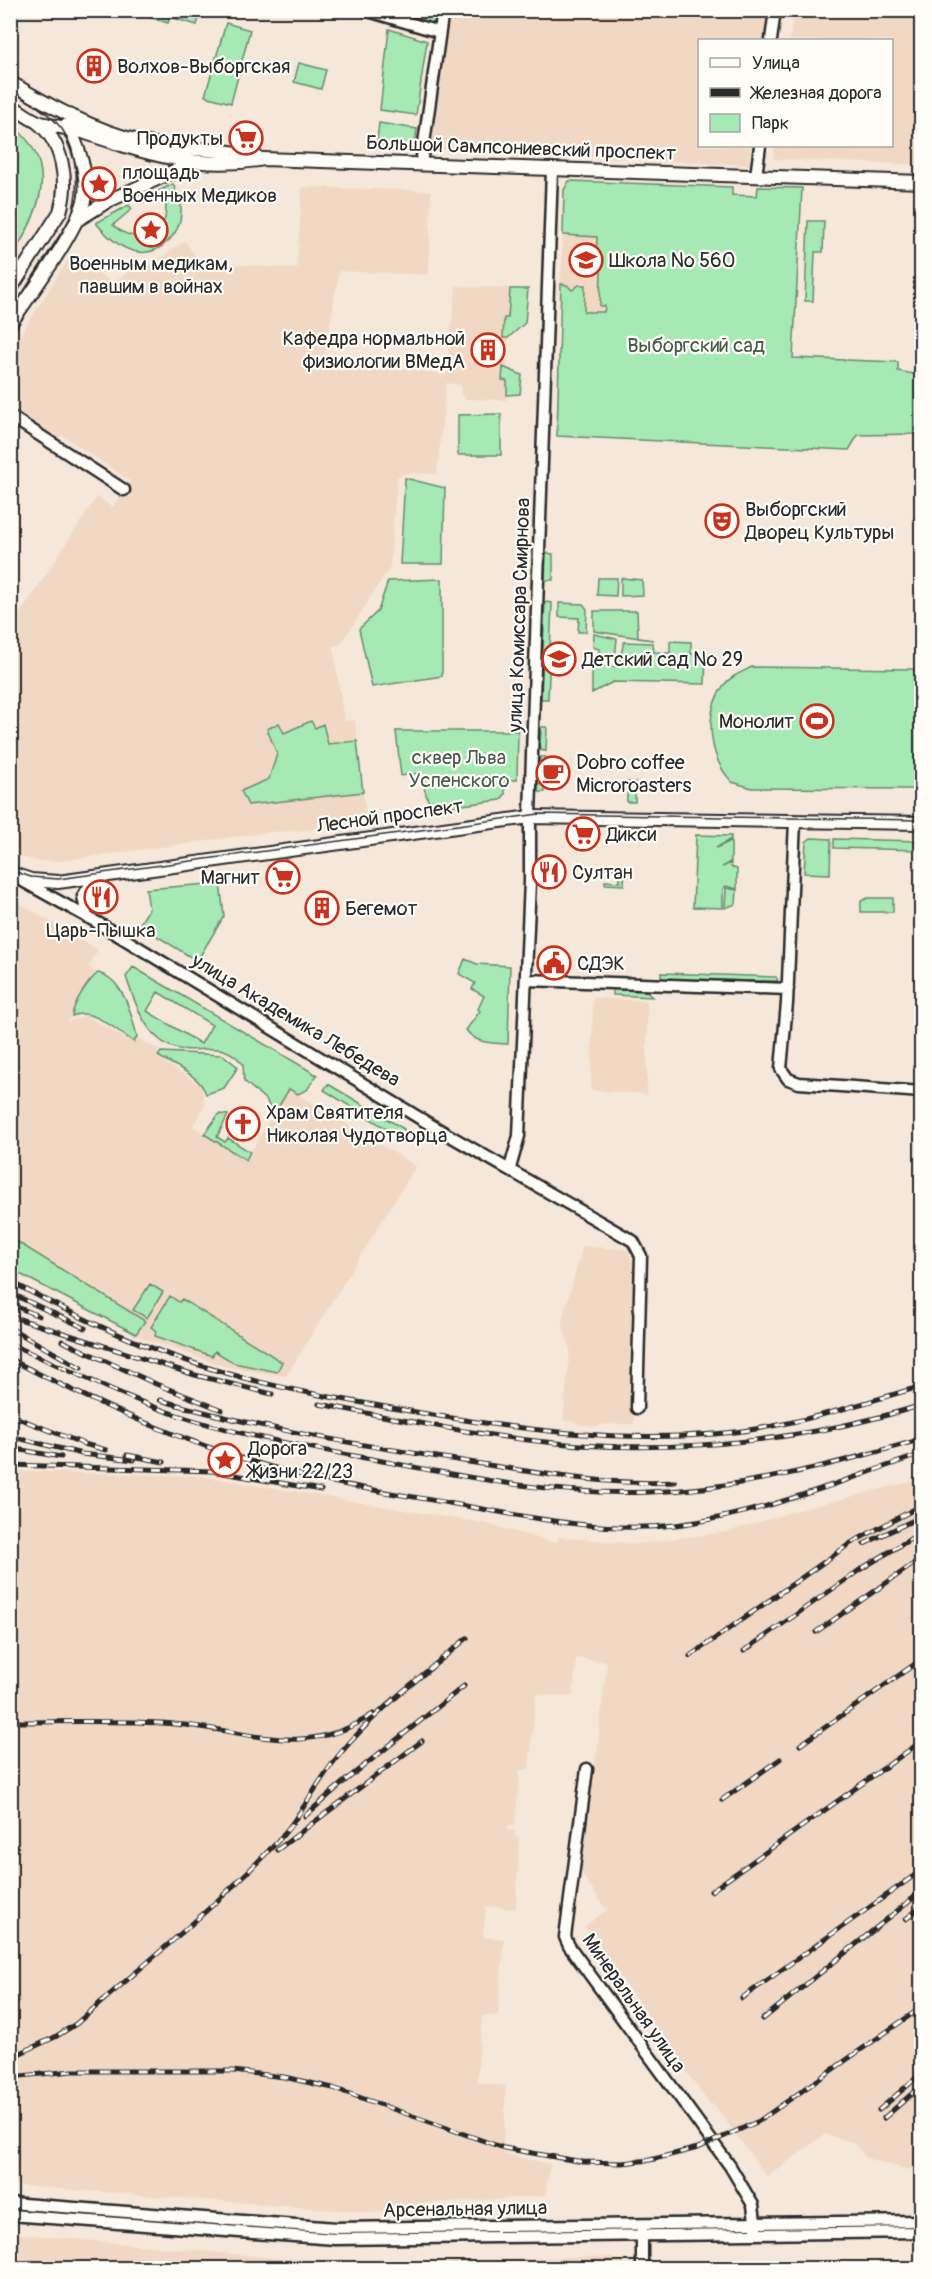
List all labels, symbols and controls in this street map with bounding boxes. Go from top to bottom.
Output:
legend [698,39,893,147]
building icon: Волхов-Выборгская [76,48,112,84]
text: Улица [752,52,800,75]
place label: Волхов-Выборгская [117,54,291,79]
text: Железная дорога [749,82,882,105]
text: Парк [752,112,789,135]
supermarket icon: Продукты [228,120,264,156]
place label: Продукты [137,126,223,151]
street label: Большой Сампсониевский проспект [366,130,676,166]
place label: площадь Военных Медиков [122,160,277,208]
place icon: площадь Военных Медиков [81,166,117,202]
place icon: Военным медикам, павшим в войнах [133,212,169,248]
school or university icon: Школа № 560 [568,242,604,278]
place label: Школа № 560 [609,248,735,273]
place label: Военным медикам, павшим в войнах [69,251,233,299]
place label: Кафедра нормальной физиологии ВМедА [282,326,465,374]
building icon: Кафедра нормальной физиологии ВМедА [470,332,506,368]
park label: Выборгский сад [627,333,765,358]
street label: улица Комиссара Смирнова [502,497,536,734]
place label: Выборгский Дворец Культуры [744,497,894,545]
theatre icon: Выборгский Дворец Культуры [704,503,740,539]
school or university icon: Детский сад № 29 [541,641,577,677]
place label: Детский сад № 29 [581,647,743,672]
sports icon: Монолит [799,703,835,739]
place label: Монолит [719,709,794,734]
park label: сквер Льва Успенского [409,745,510,793]
place label: Dobro coffee Microroasters [576,750,691,798]
cafe icon: Dobro coffee Microroasters [535,755,571,791]
street label: Лесной проспект [314,793,465,839]
supermarket icon: Дикси [565,816,601,852]
place label: Дикси [605,822,656,847]
restaurant icon: Султан [531,854,567,890]
supermarket icon: Магнит [265,859,301,895]
place label: Султан [572,860,633,885]
place label: Магнит [201,865,260,890]
restaurant icon: Царь-Пышка [83,879,119,915]
building icon: Бегемот [304,890,340,926]
place label: Бегемот [345,896,417,921]
place label: Царь-Пышка [46,918,156,943]
public building icon: СДЭК [536,945,572,981]
street label: улица Академика Лебедева [186,947,405,1092]
place label: СДЭК [577,951,625,976]
place label: Храм Святителя Николая Чудотворца [266,1100,447,1148]
church icon: Храм Святителя Николая Чудотворца [225,1106,261,1142]
place label: Дорога Жизни 22/23 [245,1436,353,1484]
place icon: Дорога Жизни 22/23 [207,1442,243,1478]
street label: Минеральная улица [577,1928,691,2078]
street label: Арсенальная улица [383,2195,547,2223]

